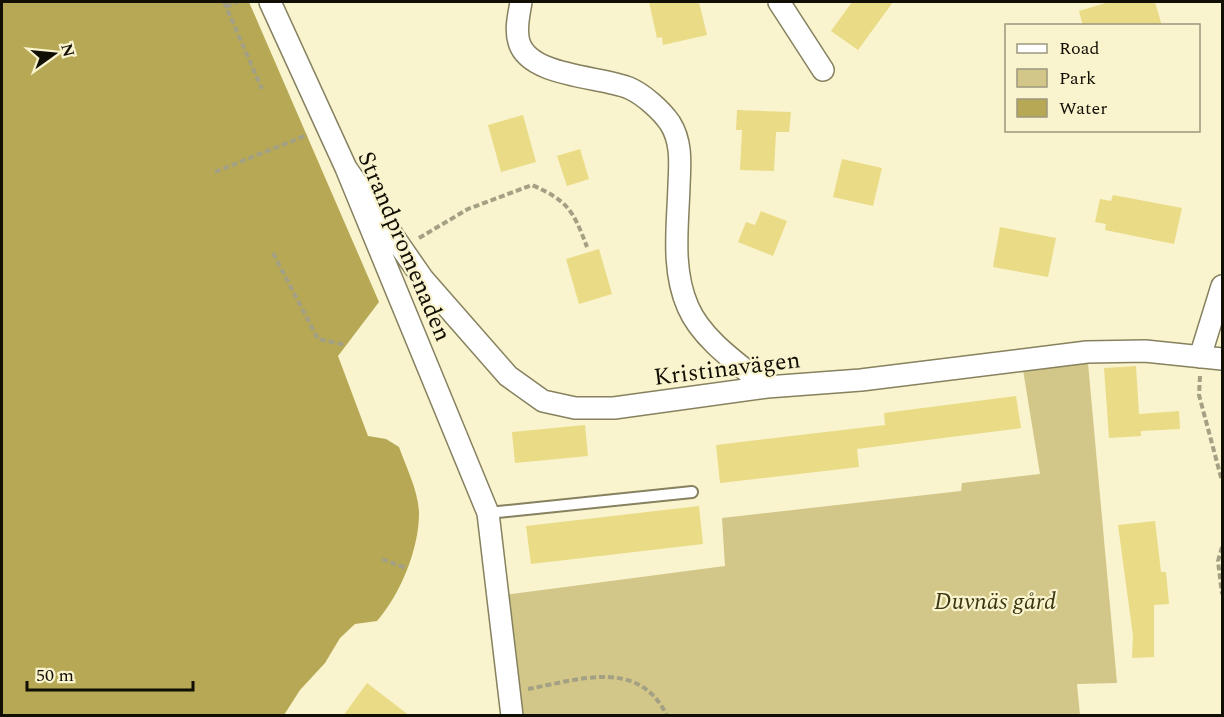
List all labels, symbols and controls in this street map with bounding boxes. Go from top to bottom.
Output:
north arrow [24,24,84,84]
legend [1005,24,1200,132]
text: Road [1059,35,1100,62]
text: N [54,41,81,60]
text: Park [1059,65,1096,92]
text: Water [1059,95,1107,122]
street label: Strandpromenaden [348,146,460,347]
street label: Kristinavägen [652,342,803,396]
park label: Duvnäs gård [934,584,1056,620]
scale bar [27,654,194,692]
text: 50 m [36,662,74,689]

